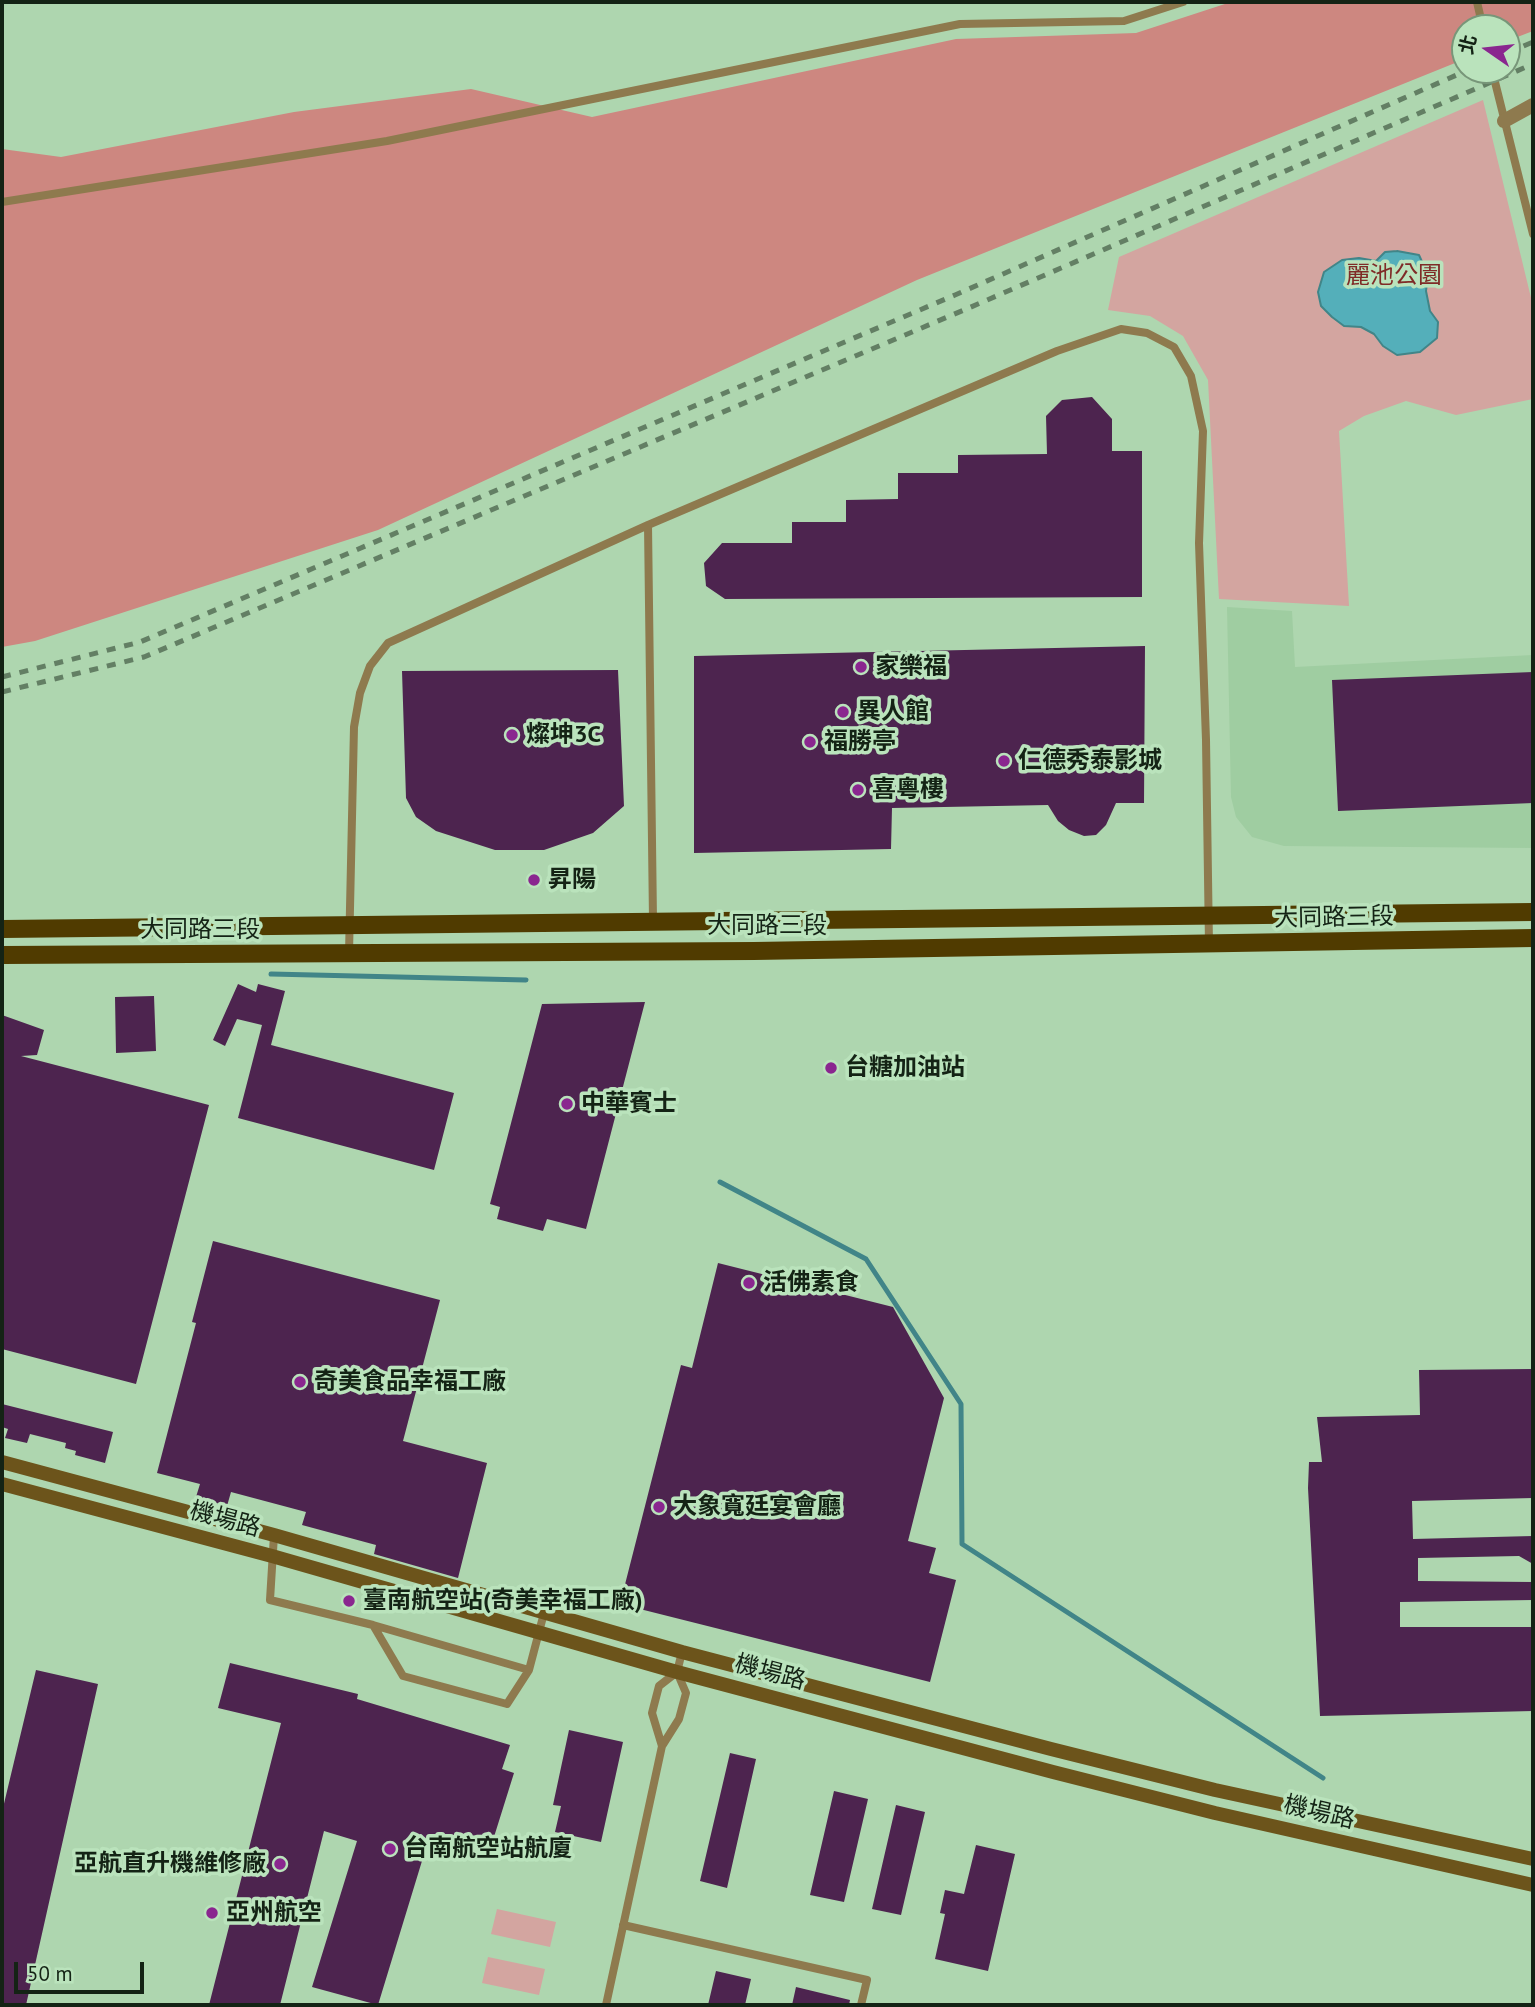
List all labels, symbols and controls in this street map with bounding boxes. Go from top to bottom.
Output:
north arrow [1451,14,1521,84]
text: 北 [1454,32,1482,57]
park label: 麗池公園 [1346,262,1442,290]
place label: 家樂福 [875,653,947,681]
marker: 家樂福 [853,659,869,675]
place label: 異人館 [857,698,929,726]
marker: 異人館 [835,704,851,720]
place label: 燦坤3C [526,721,601,749]
marker: 燦坤3C [504,727,520,743]
place label: 福勝亭 [824,728,896,756]
marker: 福勝亭 [802,734,818,750]
place label: 仁德秀泰影城 [1018,747,1162,775]
marker: 仁德秀泰影城 [996,753,1012,769]
place label: 喜粵樓 [872,776,944,804]
marker: 喜粵樓 [850,782,866,798]
place label: 昇陽 [548,866,596,894]
marker: 昇陽 [526,872,542,888]
street label: 大同路三段 [1274,903,1394,933]
street label: 大同路三段 [707,912,827,940]
street label: 大同路三段 [140,916,260,944]
place label: 台糖加油站 [845,1054,965,1082]
marker: 台糖加油站 [823,1060,839,1076]
place label: 中華賓士 [581,1090,677,1118]
marker: 中華賓士 [559,1096,575,1112]
place label: 活佛素食 [763,1269,859,1297]
marker: 活佛素食 [741,1275,757,1291]
place label: 奇美食品幸福工廠 [314,1368,506,1396]
marker: 奇美食品幸福工廠 [292,1374,308,1390]
place label: 大象寬廷宴會廳 [673,1493,841,1521]
street label: 機場路 [186,1497,264,1543]
marker: 大象寬廷宴會廳 [651,1499,667,1515]
place label: 臺南航空站(奇美幸福工廠) [363,1587,643,1615]
marker: 臺南航空站(奇美幸福工廠) [341,1593,357,1609]
street label: 機場路 [731,1650,809,1696]
street label: 機場路 [1281,1791,1357,1835]
place label: 台南航空站航廈 [404,1835,572,1863]
marker: 台南航空站航廈 [382,1841,398,1857]
place label: 亞航直升機維修廠 [74,1850,266,1878]
marker: 亞航直升機維修廠 [272,1856,288,1872]
place label: 亞州航空 [226,1899,322,1927]
marker: 亞州航空 [204,1905,220,1921]
scale bar [18,1948,147,1992]
text: 50 m [27,1960,73,1987]

